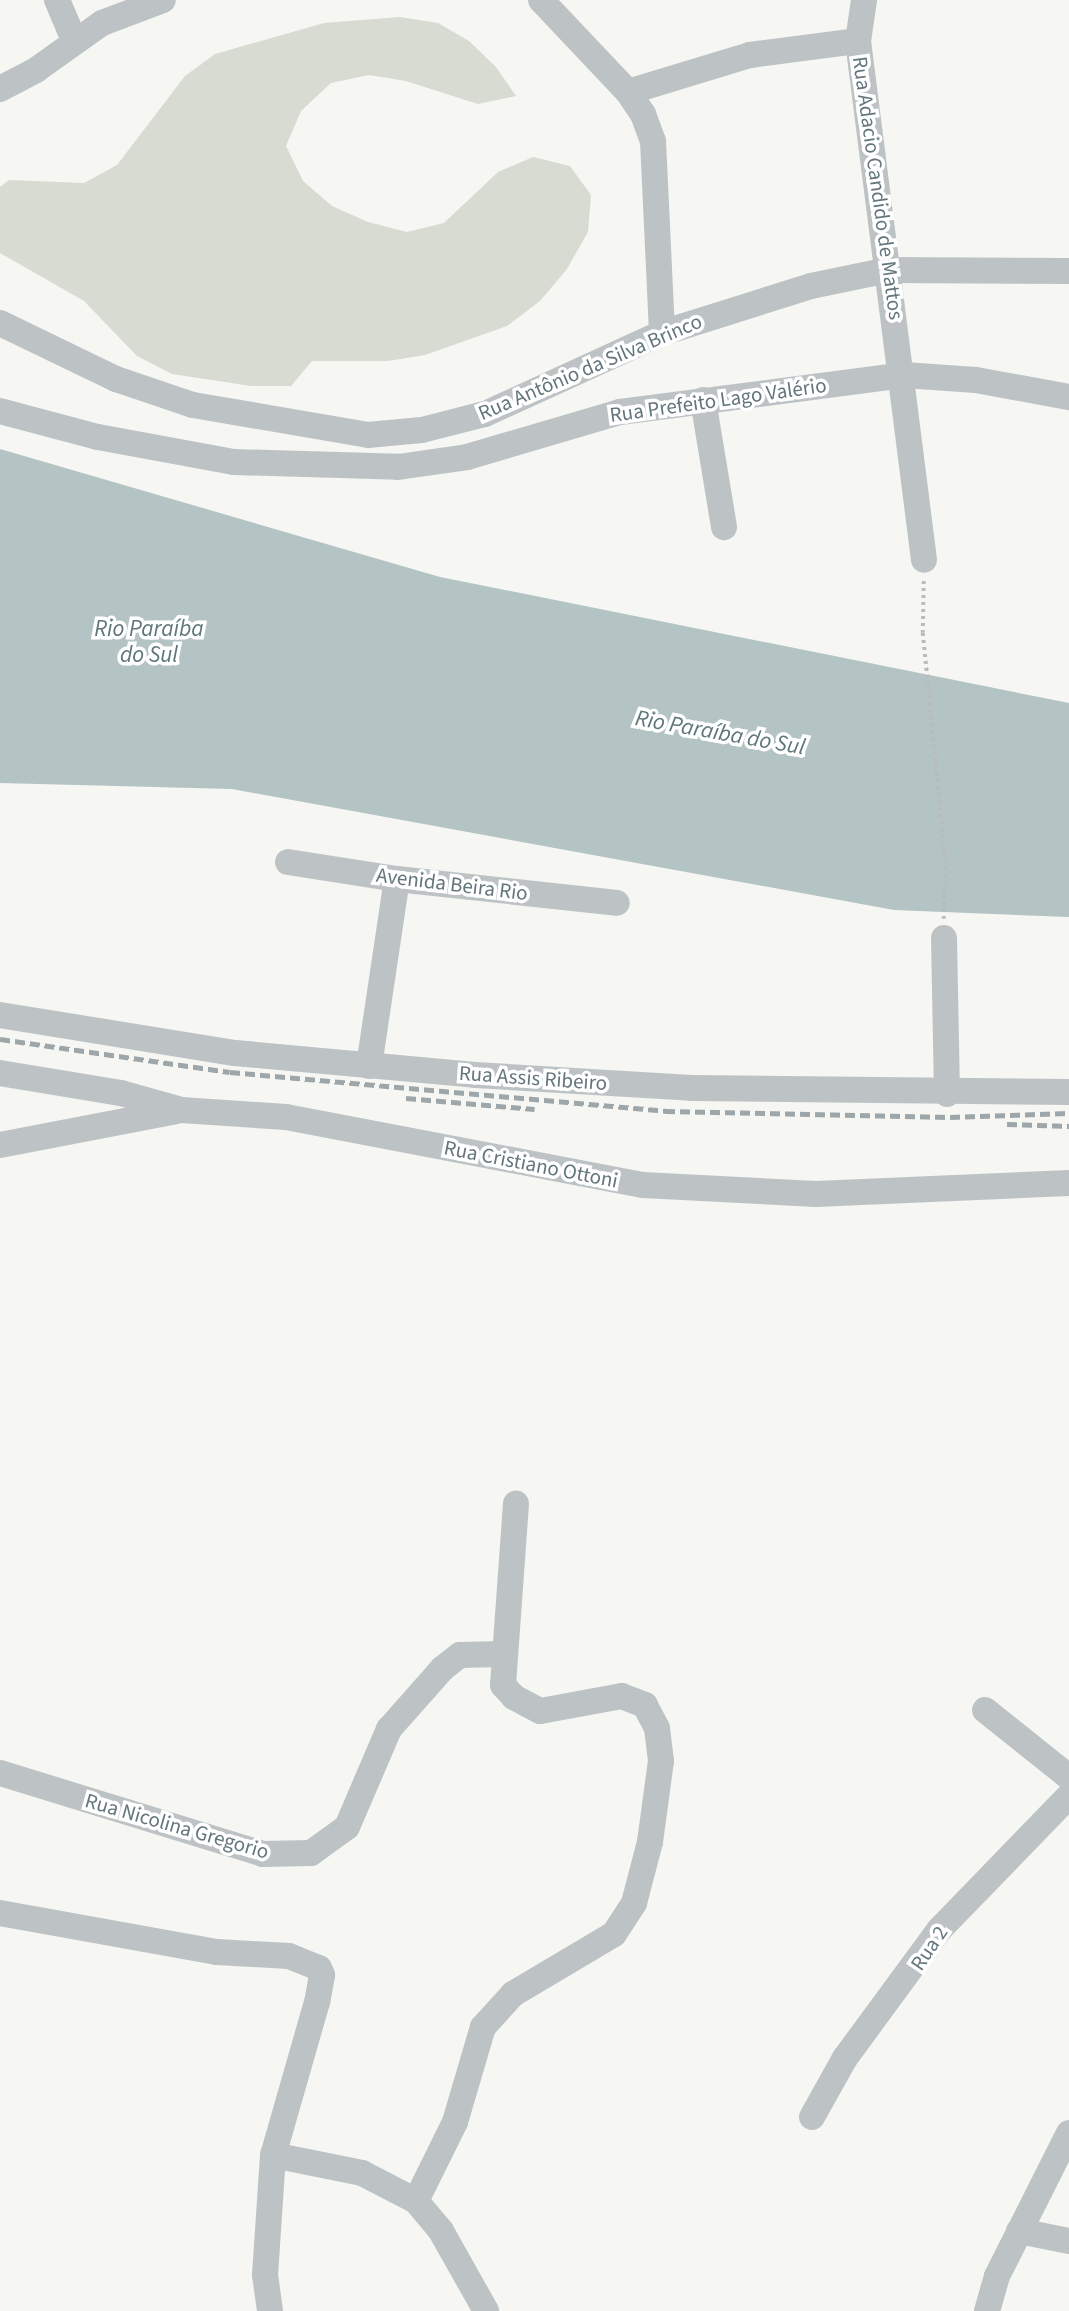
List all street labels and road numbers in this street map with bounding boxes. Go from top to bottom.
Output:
street label: Rua Adacio Candido de Mattos [847,55,909,321]
street label: Rua Antônio da Silva Brinco [474,308,706,426]
street label: Rua Prefeito Lago Valério [608,372,828,428]
street label: Avenida Beira Rio [375,862,529,906]
street label: Rua Assis Ribeiro [458,1060,608,1096]
street label: Rua Cristiano Ottoni [442,1135,620,1193]
street label: Rua Nicolina Gregorio [82,1788,272,1864]
street label: Rua 2 [905,1921,953,1975]

